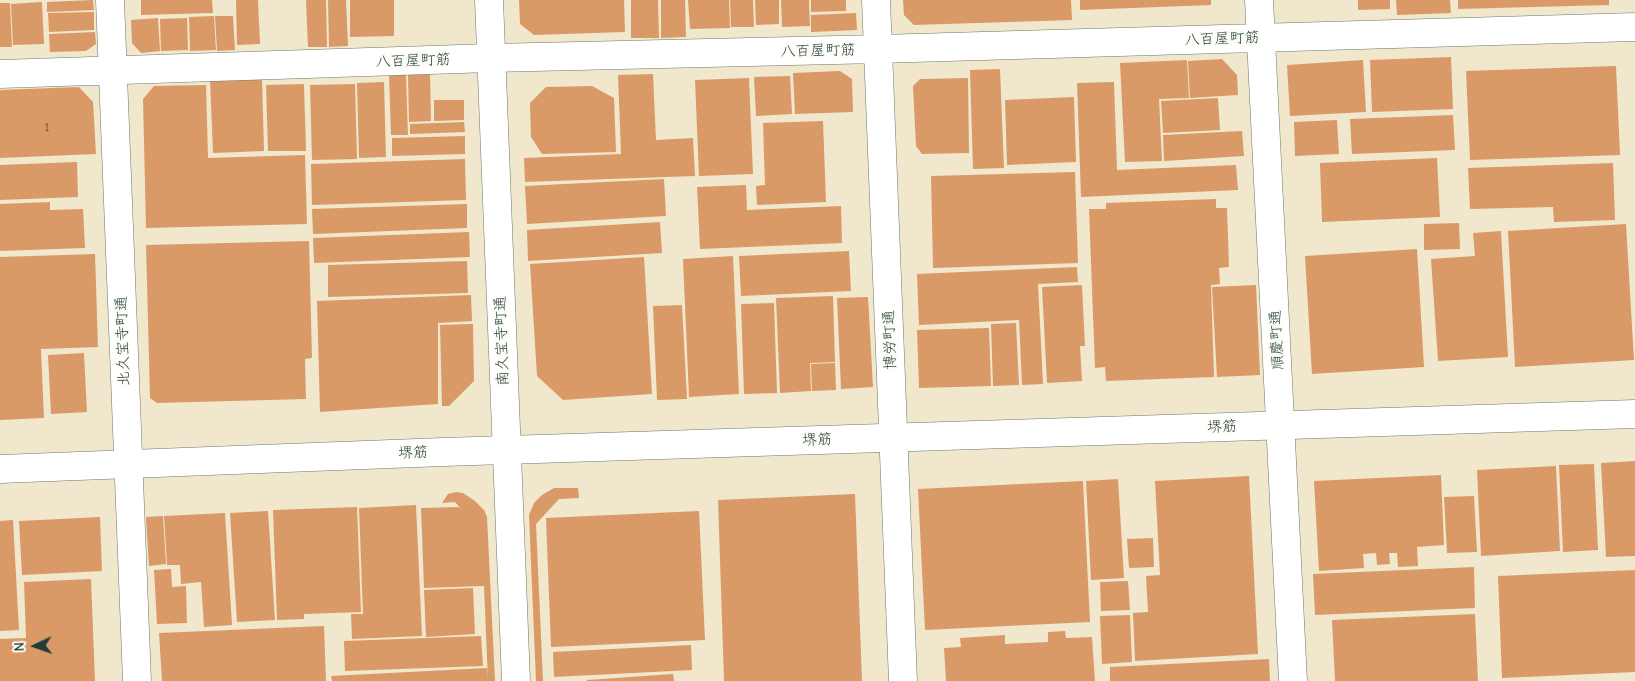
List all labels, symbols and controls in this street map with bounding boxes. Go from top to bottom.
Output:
street label: 八百屋町筋 [1184,29,1260,49]
street label: 八百屋町筋 [780,41,856,61]
street label: 八百屋町筋 [375,51,451,71]
house number: 1 [45,121,49,135]
street label: 北久宝寺町通 [112,296,134,386]
street label: 南久宝寺町通 [491,296,513,386]
street label: 博労町通 [880,310,900,370]
street label: 順慶町通 [1266,310,1288,370]
street label: 堺筋 [1207,417,1237,437]
street label: 堺筋 [802,430,832,450]
street label: 堺筋 [398,443,428,463]
north arrow [10,621,60,671]
text: N [11,642,28,652]

